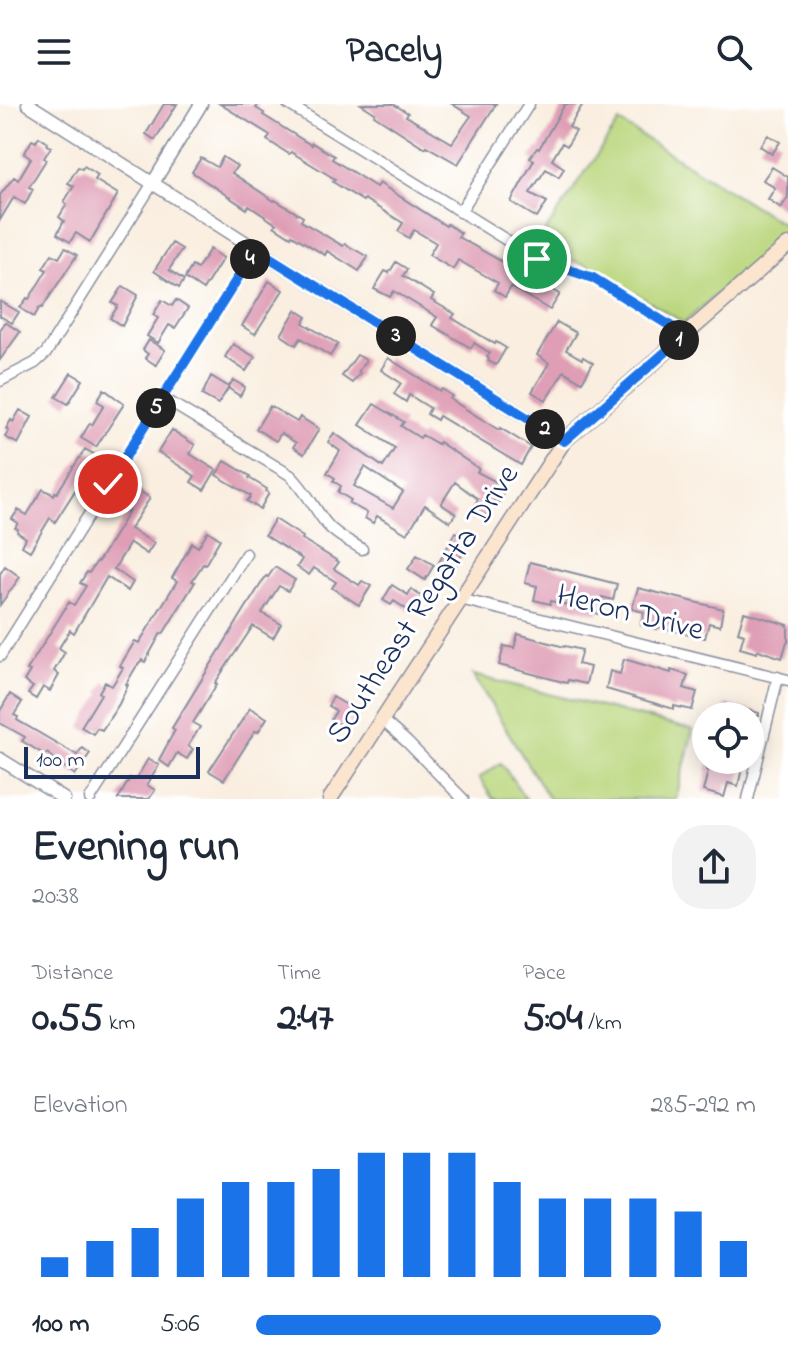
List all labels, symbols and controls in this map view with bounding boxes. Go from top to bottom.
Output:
text: Pacely [346,26,442,79]
icon: menu [32,30,76,74]
icon: search [712,30,756,74]
pin [503,225,571,293]
icon: arrive [515,237,559,281]
pin: 4 [230,239,270,279]
text: 4 [245,243,255,275]
pin: 3 [376,316,416,356]
text: 3 [391,320,401,352]
pin: 1 [659,320,699,360]
text: 1 [676,324,683,356]
pin: 5 [136,388,176,428]
text: 5 [150,392,162,424]
pin: 2 [525,409,565,449]
text: 2 [540,413,550,445]
pin [74,450,142,518]
street label: Southeast Regatta Drive [316,455,533,754]
icon: check [86,462,130,506]
street label: Heron Drive [551,573,709,655]
map controls [692,702,764,774]
button: locate [692,702,764,774]
scale bar [24,743,200,779]
text: 100 m [36,745,85,777]
text: Evening run [32,816,239,880]
button: share [672,825,756,909]
text: 20:38 [32,878,79,916]
text: Distance [32,958,113,990]
text: Time [277,958,321,990]
text: Pace [523,958,566,990]
text: 0.55 [32,990,103,1049]
text: 2:47 [277,990,334,1049]
text: 5:04 [523,990,583,1049]
text: km [103,1008,135,1040]
text: /km [583,1008,622,1040]
text: Elevation [32,1087,128,1125]
text: 285–292 m [651,1087,756,1125]
text: 100 m [32,1306,89,1344]
text: 5:06 [160,1306,200,1344]

